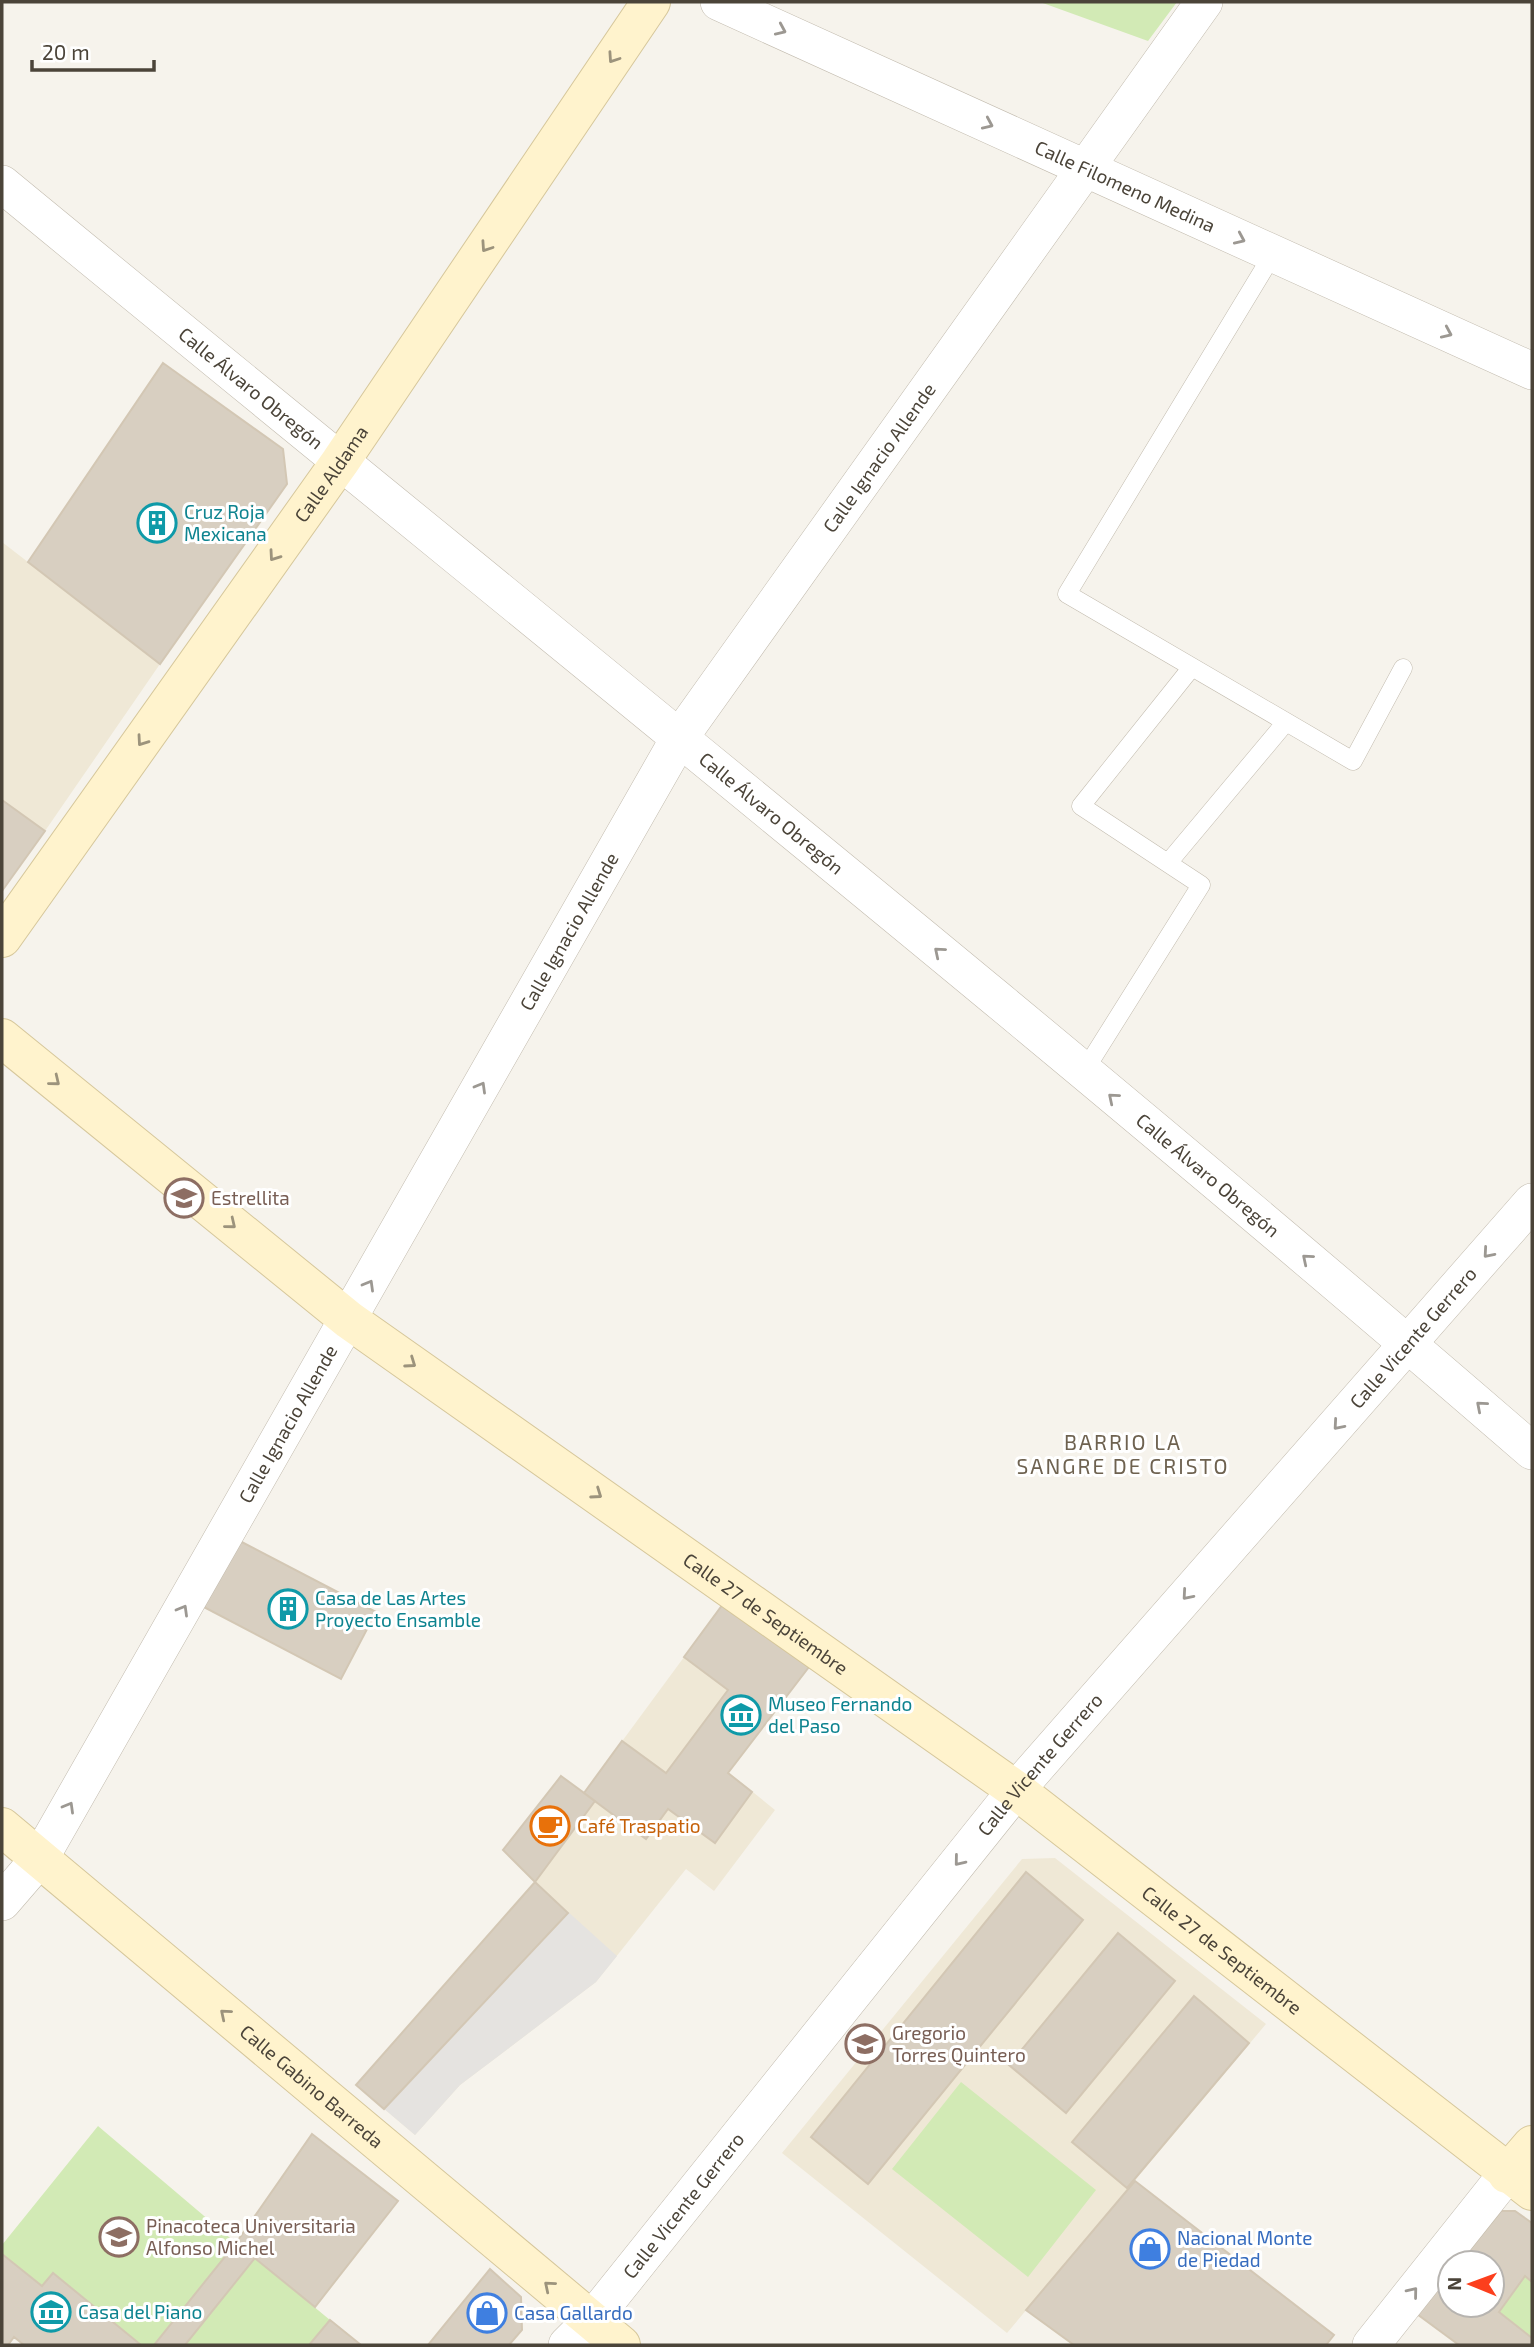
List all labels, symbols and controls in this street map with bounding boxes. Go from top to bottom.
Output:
one-way arrow [774,22,786,36]
scale bar [32,28,154,72]
text: 20 m [42,39,90,64]
one-way arrow [609,50,621,63]
one-way arrow [981,116,993,130]
street label: Calle Filomeno Medina [1032,135,1219,237]
one-way arrow [1233,231,1245,245]
one-way arrow [481,239,494,252]
street label: Calle Álvaro Obregón [174,322,328,454]
one-way arrow [1440,325,1452,339]
street label: Calle Ignacio Allende [818,378,940,537]
street label: Calle Aldama [289,421,372,526]
place label: Cruz Roja Mexicana [184,500,267,545]
building icon: Cruz Roja Mexicana [136,502,178,544]
one-way arrow [270,548,282,561]
one-way arrow [138,733,150,746]
street label: Calle Álvaro Obregón [695,747,849,879]
street label: Calle Ignacio Allende [514,848,623,1014]
one-way arrow [934,948,946,961]
one-way arrow [47,1072,59,1085]
one-way arrow [473,1082,486,1095]
one-way arrow [1109,1094,1122,1106]
street label: Calle Álvaro Obregón [1132,1108,1285,1241]
school or university icon: Estrellita [163,1177,205,1219]
place label: Estrellita [211,1186,290,1209]
one-way arrow [223,1216,236,1228]
one-way arrow [1484,1245,1496,1258]
one-way arrow [1302,1255,1315,1268]
street label: Calle Vicente Gerrero [1344,1262,1481,1413]
one-way arrow [361,1280,374,1293]
street label: Calle Ignacio Allende [233,1341,342,1507]
one-way arrow [403,1355,416,1367]
one-way arrow [1476,1402,1489,1414]
one-way arrow [1334,1416,1346,1429]
district label: BARRIO LA SANGRE DE CRISTO [1017,1429,1229,1478]
one-way arrow [589,1486,602,1499]
street label: Calle 27 de Septiembre [679,1547,853,1679]
place label: Casa de Las Artes Proyecto Ensamble [315,1586,481,1631]
one-way arrow [1183,1587,1196,1600]
building icon: Casa de Las Artes Proyecto Ensamble [267,1588,309,1630]
one-way arrow [175,1605,188,1617]
street label: Calle Vicente Gerrero [972,1688,1107,1840]
place label: Museo Fernando del Paso [768,1692,912,1737]
museum icon: Museo Fernando del Paso [720,1694,762,1736]
one-way arrow [61,1802,74,1815]
cafe icon: Café Traspatio [529,1805,571,1847]
place label: Café Traspatio [577,1814,701,1837]
one-way arrow [955,1853,968,1865]
street label: Calle 27 de Septiembre [1138,1880,1307,2019]
one-way arrow [221,2010,234,2022]
street label: Calle Gabino Barreda [236,2019,388,2152]
place label: Gregorio Torres Quintero [892,2021,1026,2066]
school or university icon: Gregorio Torres Quintero [844,2023,886,2065]
street label: Calle Vicente Gerrero [618,2127,748,2283]
place label: Pinacoteca Universitaria Alfonso Michel [146,2214,356,2259]
school or university icon: Pinacoteca Universitaria Alfonso Michel [98,2216,140,2258]
place label: Nacional Monte de Piedad [1177,2226,1312,2271]
shop icon: Nacional Monte de Piedad [1129,2228,1171,2270]
north arrow [1436,2249,1506,2319]
text: N [1442,2277,1465,2291]
one-way arrow [545,2282,558,2294]
one-way arrow [1405,2287,1418,2299]
museum icon: Casa del Piano [30,2291,72,2333]
shop icon: Casa Gallardo [466,2292,508,2334]
place label: Casa del Piano [78,2300,202,2323]
place label: Casa Gallardo [514,2301,633,2324]

